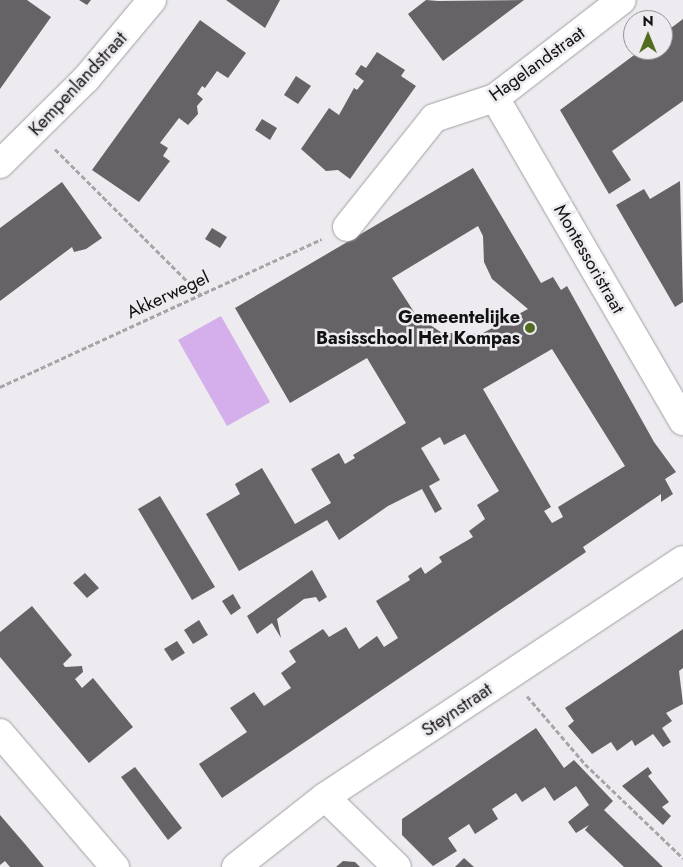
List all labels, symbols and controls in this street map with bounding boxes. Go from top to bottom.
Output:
north arrow [623,10,673,60]
text: N [642,11,654,31]
street label: Hagelandstraat [485,22,589,106]
street label: Kempenlandstraat [24,28,132,140]
street label: Montessoristraat [549,201,629,317]
street label: Akkerwegel [123,267,213,323]
place label: Gemeentelijke Basisschool Het Kompas [316,307,520,350]
marker: Gemeentelijke Basisschool Het Kompas [524,322,536,334]
street label: Steynstraat [418,679,496,741]

